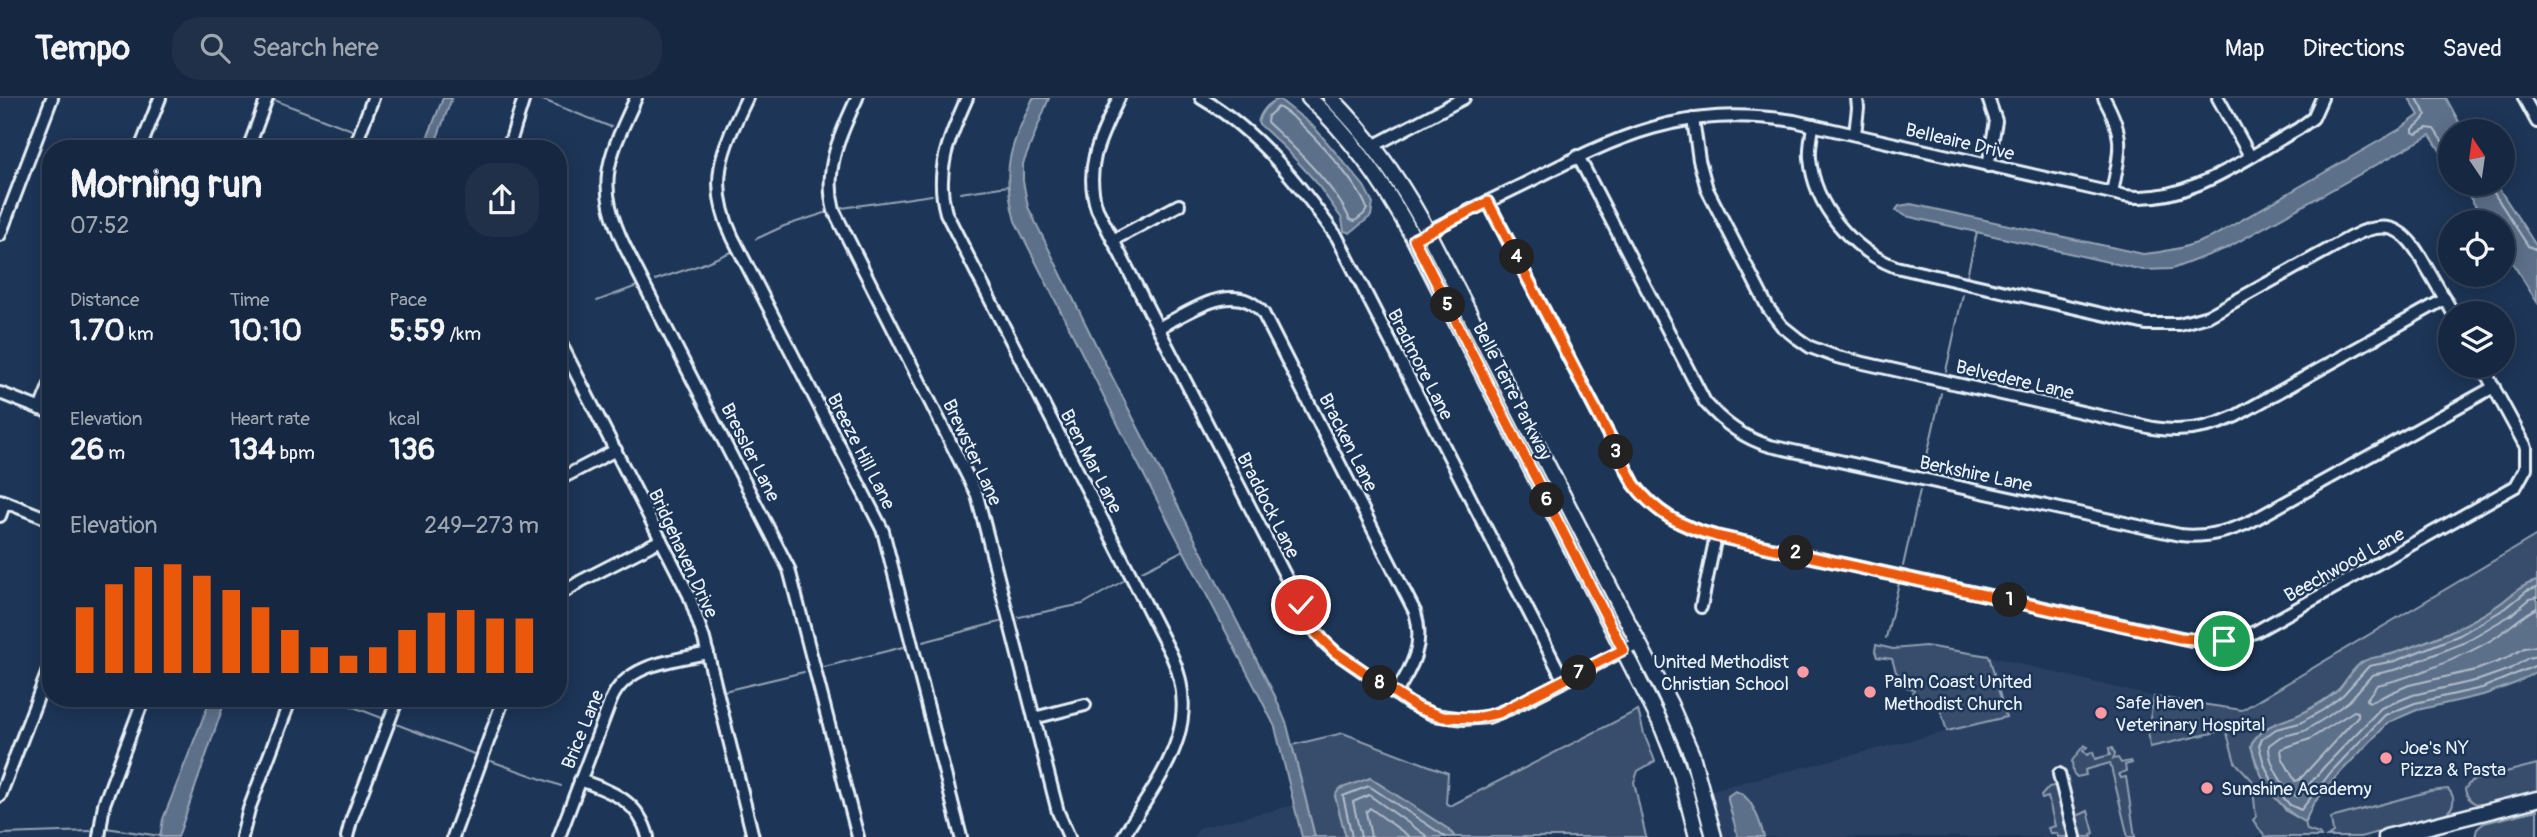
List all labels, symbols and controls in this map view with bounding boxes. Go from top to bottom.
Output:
search box [172,17,662,80]
text: Tempo [35,28,130,69]
icon: search [196,29,234,67]
text: Search here [252,32,379,64]
text: Map [2225,34,2265,63]
text: Directions [2303,34,2404,63]
text: Saved [2442,34,2502,63]
street label: Belleaire Drive [1903,118,2017,166]
north arrow [2438,119,2515,196]
map controls [2438,119,2515,378]
text: Morning run [70,161,262,209]
button: share [465,163,539,237]
button: locate [2438,210,2515,287]
text: 07:52 [70,211,129,240]
pin: 4 [1500,240,1534,274]
text: 4 [1511,244,1522,268]
text: Distance [70,288,139,312]
text: Time [230,288,269,312]
text: Pace [389,288,427,312]
pin: 5 [1430,288,1466,322]
text: 5 [1442,292,1453,316]
button: layers [2438,301,2515,378]
street label: Bradmore Lane [1382,305,1459,425]
text: 1.70 [70,312,125,349]
text: 10:10 [230,312,302,349]
text: 5:59 [389,312,445,349]
street label: Belle Terre Parkway [1467,319,1557,464]
text: km [125,322,154,346]
text: /km [445,322,481,346]
street label: Belvedere Lane [1953,355,2077,405]
street label: Breeze Hill Lane [822,389,901,514]
street label: Bracken Lane [1313,389,1383,496]
street label: Brewster Lane [937,395,1008,510]
street label: Bressler Lane [715,399,785,506]
street label: Bren Mar Lane [1055,405,1128,518]
text: Elevation [70,407,142,431]
text: Heart rate [230,407,310,431]
text: kcal [389,407,420,431]
text: 26 [70,431,104,468]
text: 134 [230,431,276,468]
text: 136 [389,431,435,468]
pin: 3 [1598,434,1634,470]
text: 3 [1610,439,1621,463]
text: m [104,441,125,465]
text: bpm [276,441,315,465]
street label: Braddock Lane [1231,448,1305,563]
street label: Berkshire Lane [1917,450,2035,498]
pin: 6 [1530,482,1564,518]
street label: Bridgehaven Drive [643,485,724,622]
text: 6 [1541,487,1552,511]
text: Elevation [70,511,158,540]
text: 249–273 m [424,511,539,540]
street label: Beechwood Lane [2280,522,2409,608]
pin: 2 [1778,536,1814,570]
text: 2 [1790,540,1801,564]
pin [1271,575,1331,635]
pin: 1 [1993,582,2028,618]
icon: check [1282,586,1320,624]
text: 1 [2006,587,2013,611]
pin [2194,611,2254,671]
icon: arrive [2205,622,2243,660]
place label: United Methodist Christian School [1653,650,1789,696]
pin: 7 [1562,656,1596,690]
text: 7 [1573,660,1584,684]
marker: United Methodist Christian School [1795,664,1811,680]
pin: 8 [1362,666,1398,700]
text: 8 [1375,670,1384,694]
place label: Palm Coast United Methodist Church [1884,670,2032,716]
marker: Palm Coast United Methodist Church [1862,684,1878,700]
street label: Brice Lane [556,686,610,772]
place label: Safe Haven Veterinary Hospital [2115,691,2265,737]
marker: Safe Haven Veterinary Hospital [2093,705,2109,721]
place label: Joe's NY Pizza & Pasta [2400,736,2506,782]
marker: Joe's NY Pizza & Pasta [2378,750,2394,766]
place label: Sunshine Academy [2221,777,2372,801]
marker: Sunshine Academy [2199,780,2215,796]

